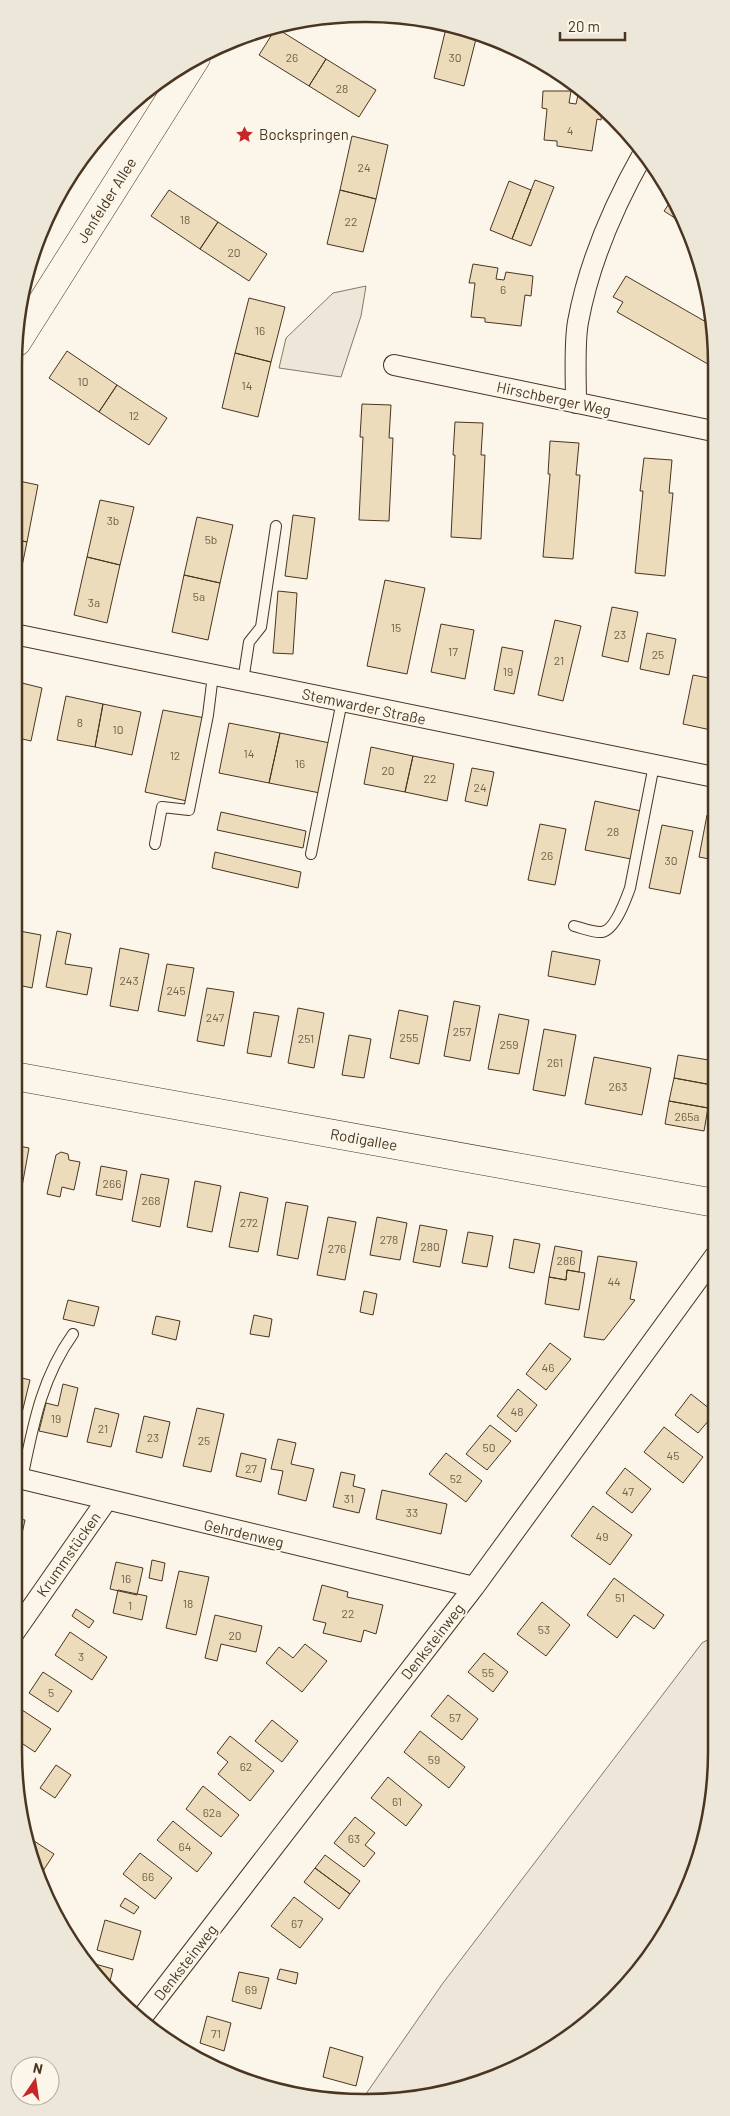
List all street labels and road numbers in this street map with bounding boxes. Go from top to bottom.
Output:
street label: Jenfelder Allee [73,154,139,246]
street label: Hirschberger Weg [495,377,613,419]
street label: Stemwarder Straße [300,684,428,728]
street label: Rodigallee [329,1124,399,1154]
street label: Krummstücken [32,1508,104,1600]
street label: Gehrdenweg [202,1515,286,1551]
street label: Denksteinweg [397,1599,467,1683]
street label: Denksteinweg [150,1920,220,2004]

